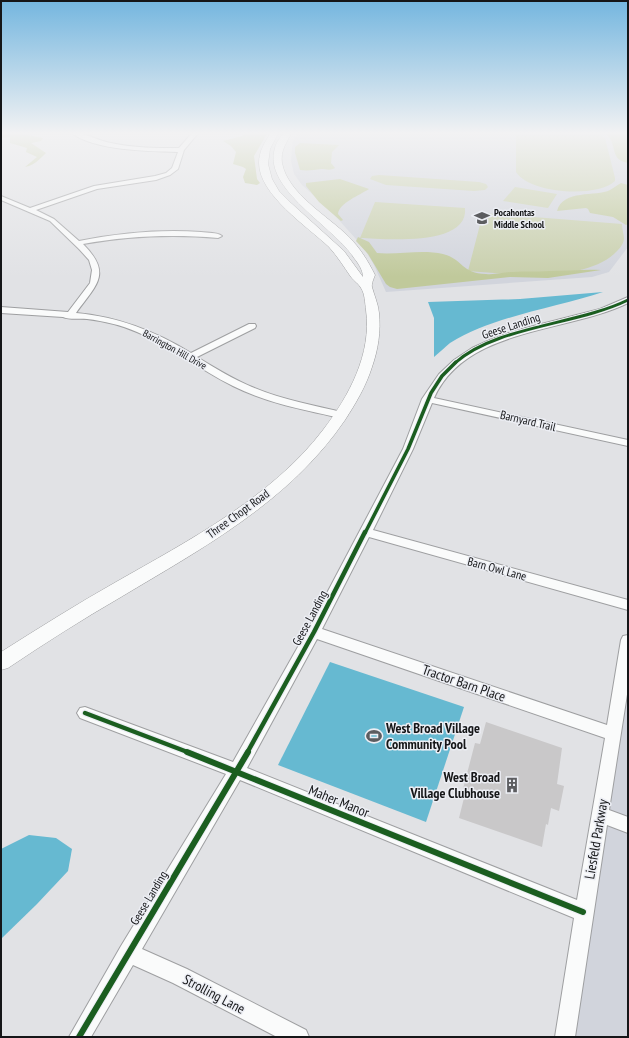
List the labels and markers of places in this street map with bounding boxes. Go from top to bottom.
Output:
place label: Pocahontas Middle School [494,206,545,231]
school or university icon: Pocahontas Middle School [473,209,491,227]
place label: West Broad Village Community Pool [385,719,480,753]
sports icon: West Broad Village Community Pool [365,727,383,745]
place label: West Broad Village Clubhouse [409,768,500,802]
building icon: West Broad Village Clubhouse [503,776,521,794]

